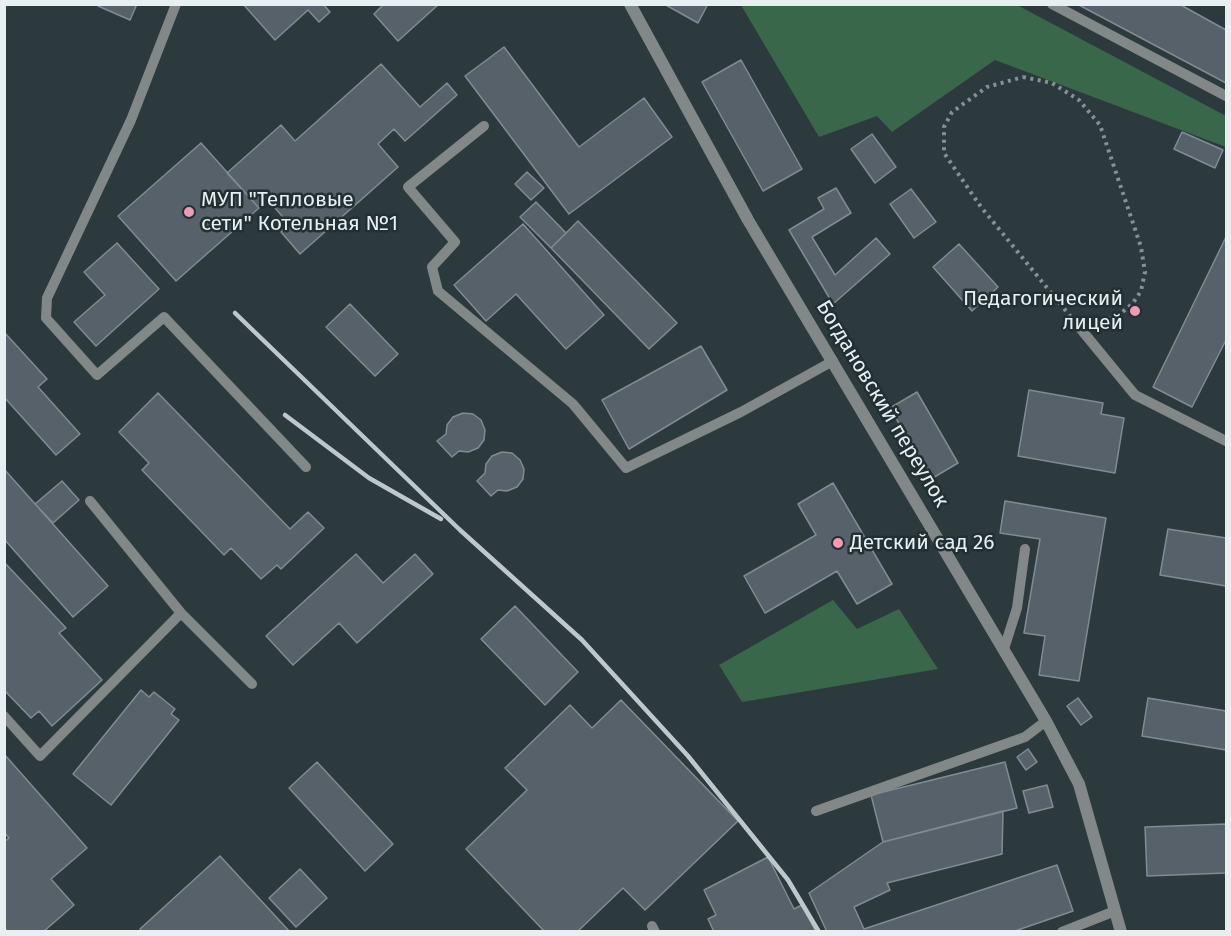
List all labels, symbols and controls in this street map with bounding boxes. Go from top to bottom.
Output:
place label: МУП "Тепловые сети" Котельная №1 [201,187,398,237]
marker: МУП "Тепловые сети" Котельная №1 [182,205,196,219]
place label: Педагогический лицей [963,286,1123,336]
street label: Богдановский переулок [810,296,954,512]
marker: Педагогический лицей [1128,304,1142,318]
place label: Детский сад 26 [850,530,995,556]
marker: Детский сад 26 [831,536,845,550]

